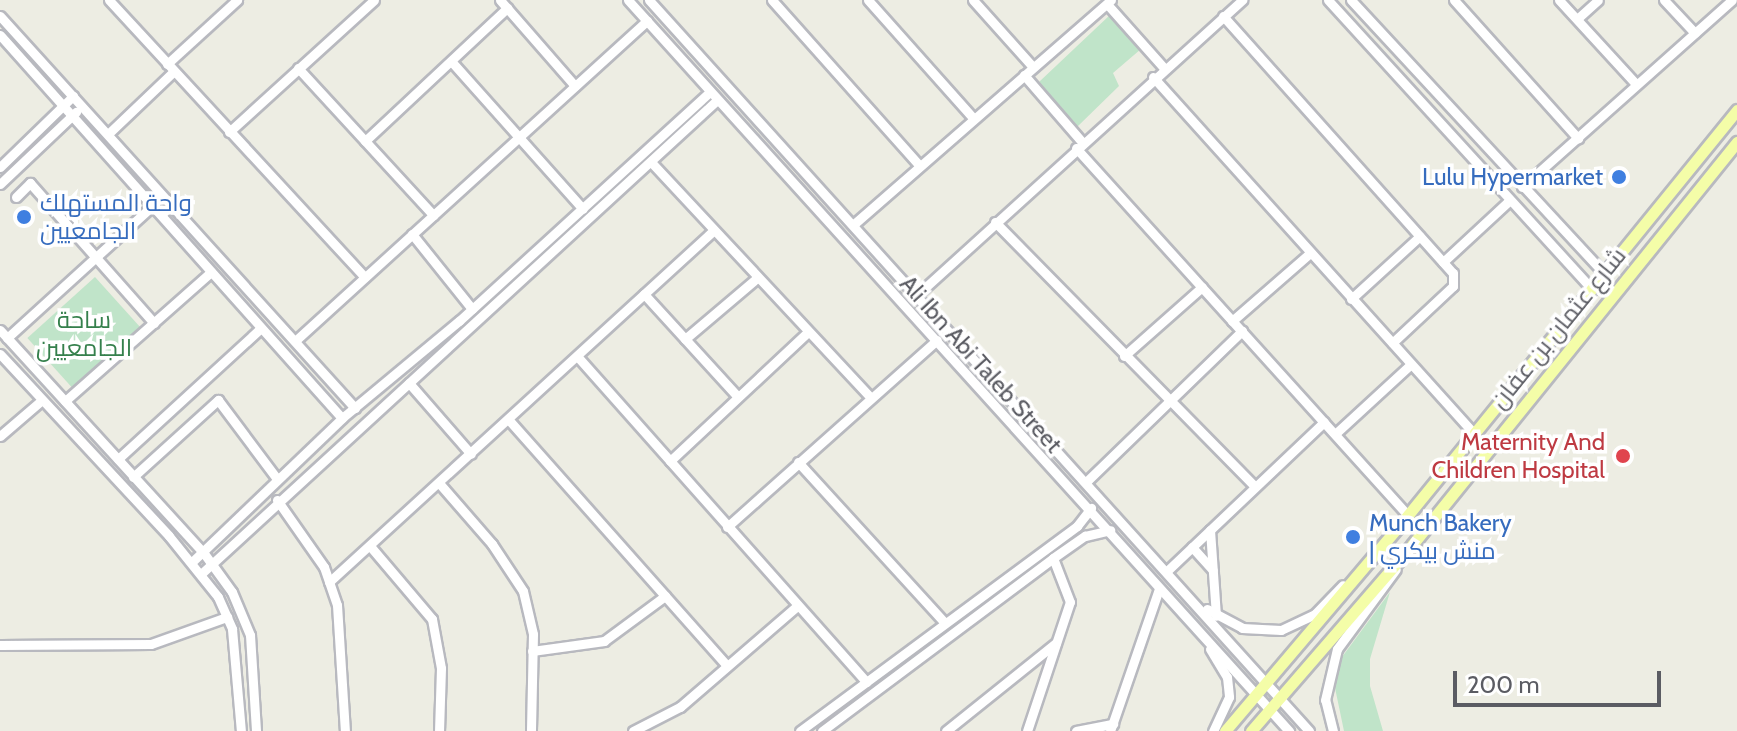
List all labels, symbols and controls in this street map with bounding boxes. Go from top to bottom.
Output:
place label: Lulu Hypermarket [1422,163,1603,191]
marker: Lulu Hypermarket [1610,168,1628,186]
place label: واحة المستهلك الجامعيين [40,189,192,245]
marker: واحة المستهلك الجامعيين [15,208,33,226]
street label: شارع عثمان بن عفان [1484,242,1632,414]
street label: Ali Ibn Abi Taleb Street [894,269,1068,459]
park label: ساحة الجامعيين [36,306,132,362]
place label: Maternity And Children Hospital [1431,428,1605,484]
marker: Maternity And Children Hospital [1612,445,1634,467]
place label: Munch Bakery | منش بيكري [1369,509,1512,565]
marker: Munch Bakery | منش بيكري [1344,528,1362,546]
scale bar [1457,655,1665,705]
text: 200 m [1467,670,1540,699]

